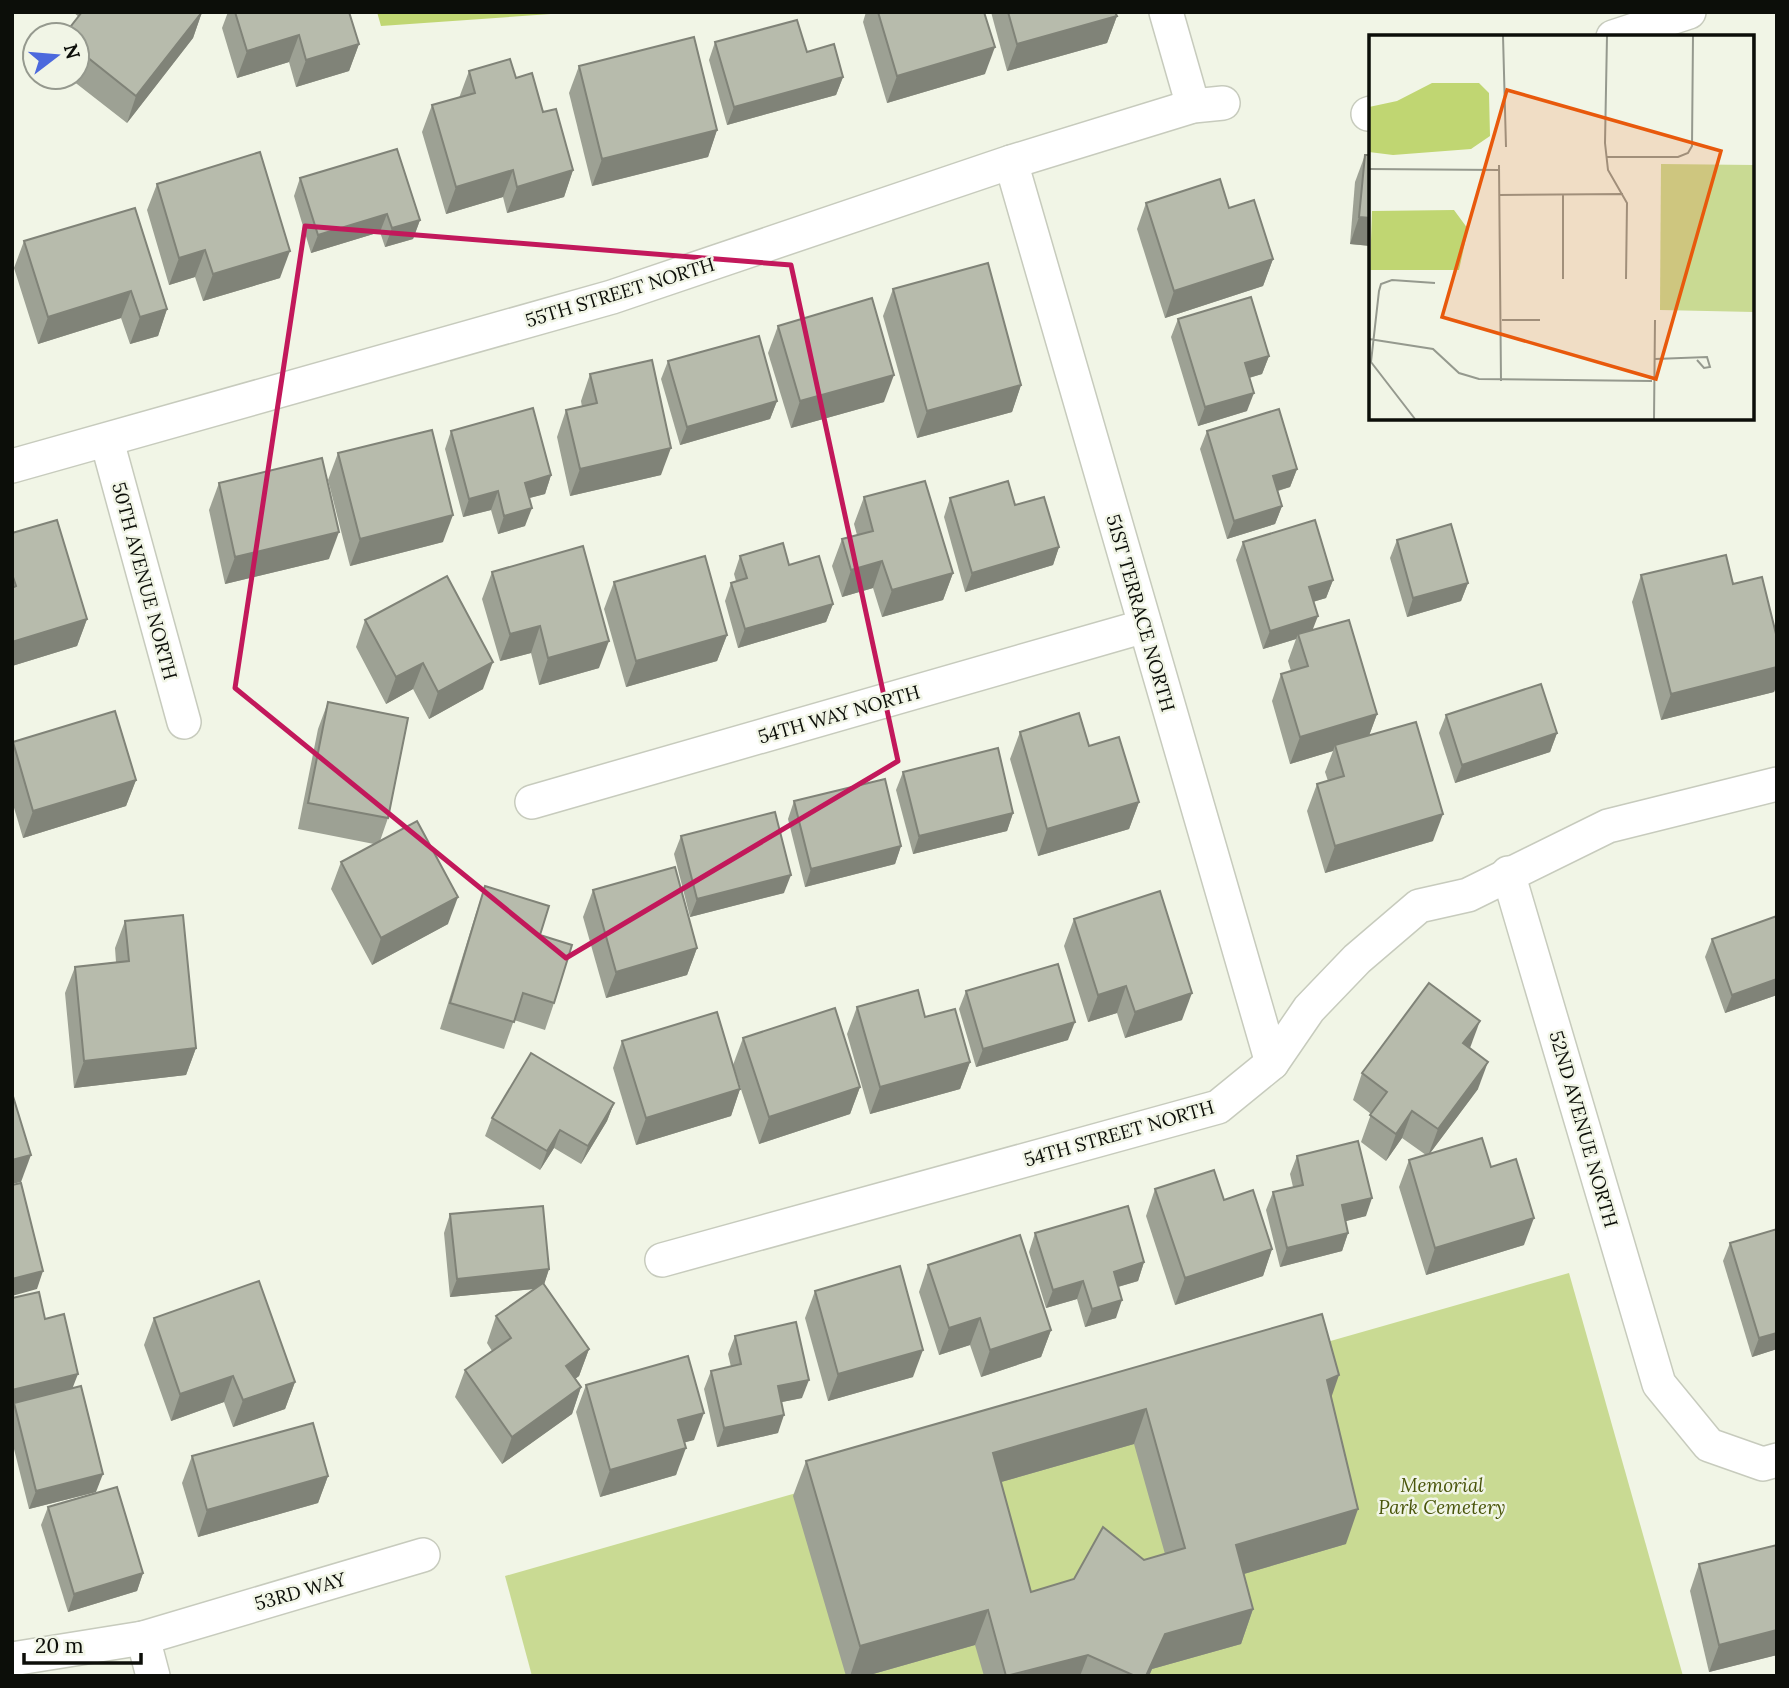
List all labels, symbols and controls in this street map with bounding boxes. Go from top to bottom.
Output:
north arrow [21,21,91,91]
inset map [1369,35,1754,420]
text: N [59,41,86,62]
street label: 55TH STREET NORTH [523,252,717,332]
street label: 50TH AVENUE NORTH [107,480,183,682]
street label: 51ST TERRACE NORTH [1101,512,1181,714]
street label: 54TH WAY NORTH [755,679,923,749]
street label: 52ND AVENUE NORTH [1544,1028,1624,1230]
street label: 54TH STREET NORTH [1021,1094,1217,1172]
park label: Memorial Park Cemetery [1378,1473,1506,1519]
street label: 53RD WAY [252,1566,349,1615]
scale bar [24,1622,142,1666]
text: 20 m [35,1632,84,1659]

